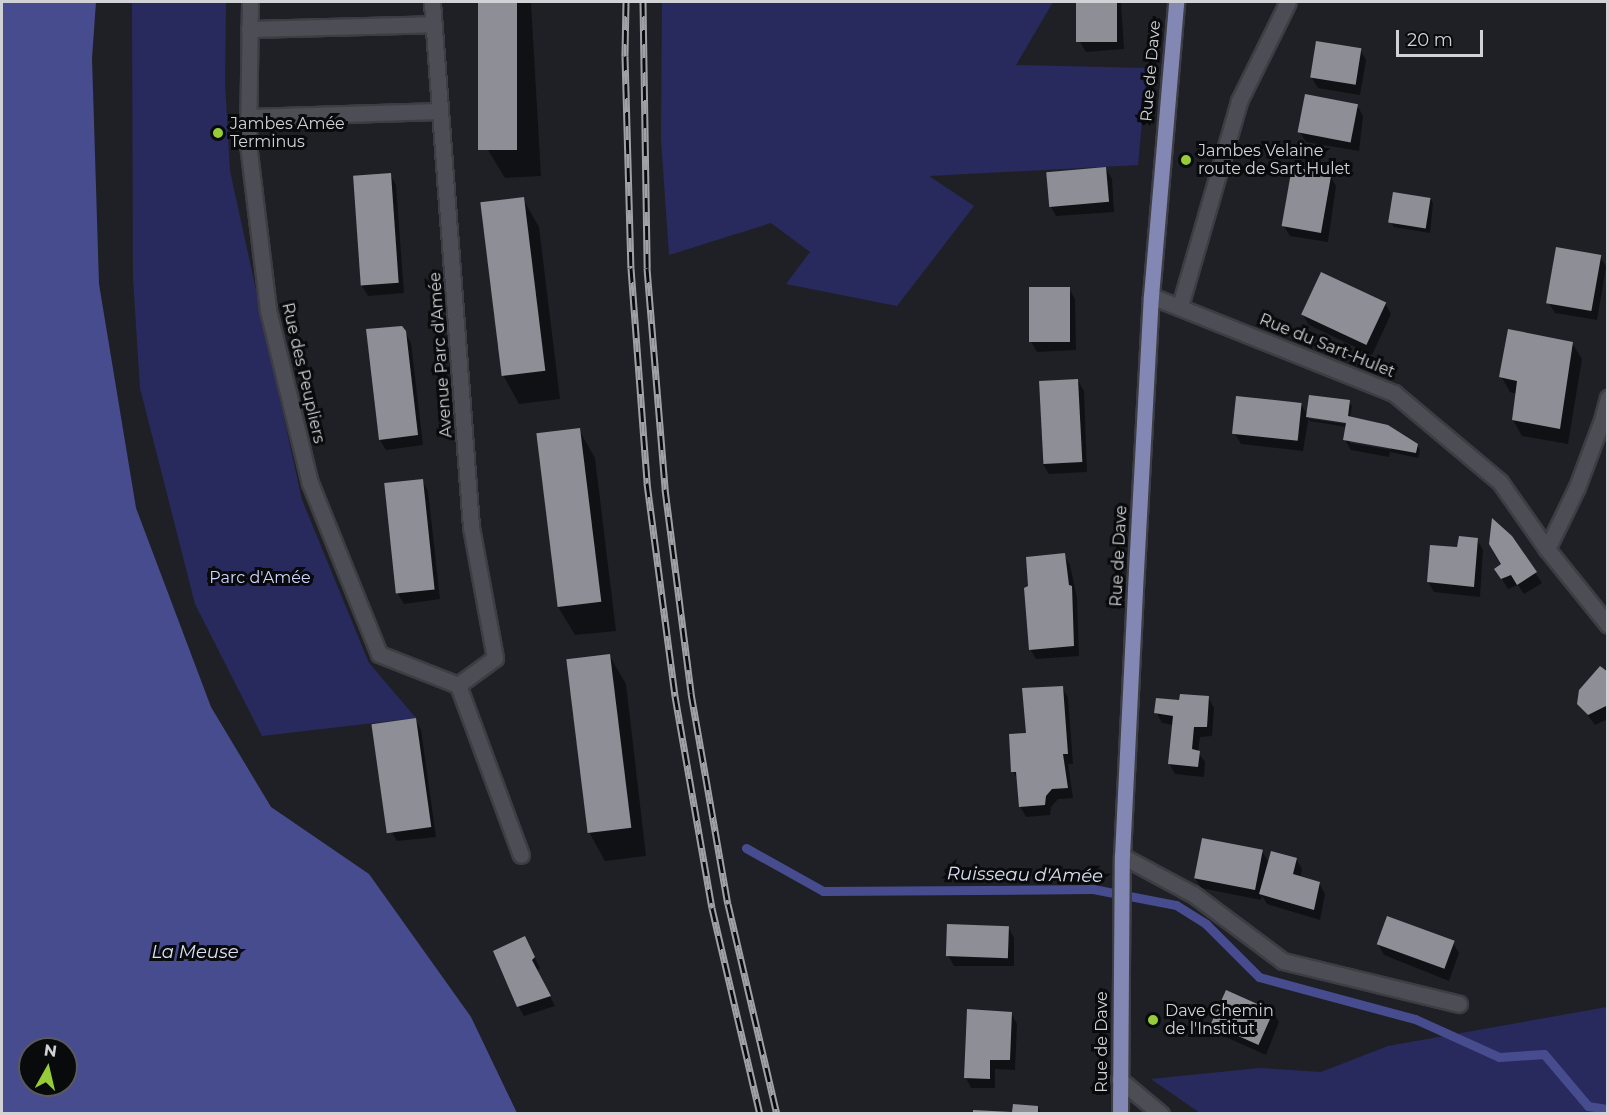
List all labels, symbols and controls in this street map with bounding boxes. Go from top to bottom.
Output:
scale bar [1399,18,1486,56]
street label: Rue de Dave [1137,20,1165,122]
text: 20 m [1407,29,1453,51]
place label: Jambes Amée Terminus [230,114,345,152]
marker: Jambes Amée Terminus [211,126,225,140]
place label: Jambes Velaine route de Sart Hulet [1198,141,1351,179]
marker: Jambes Velaine route de Sart Hulet [1179,153,1193,167]
street label: Avenue Parc d'Amée [426,272,456,438]
street label: Rue des Peupliers [277,301,329,445]
street label: Rue du Sart-Hulet [1256,310,1398,382]
street label: Rue de Dave [1107,505,1131,607]
park label: Parc d'Amée [209,568,311,588]
water label: Ruisseau d'Amée [947,863,1103,887]
water label: La Meuse [151,941,239,963]
street label: Rue de Dave [1092,991,1112,1093]
place label: Dave Chemin de l'Institut [1165,1001,1274,1039]
marker: Dave Chemin de l'Institut [1146,1013,1160,1027]
north arrow [18,1037,78,1097]
text: N [43,1040,58,1061]

